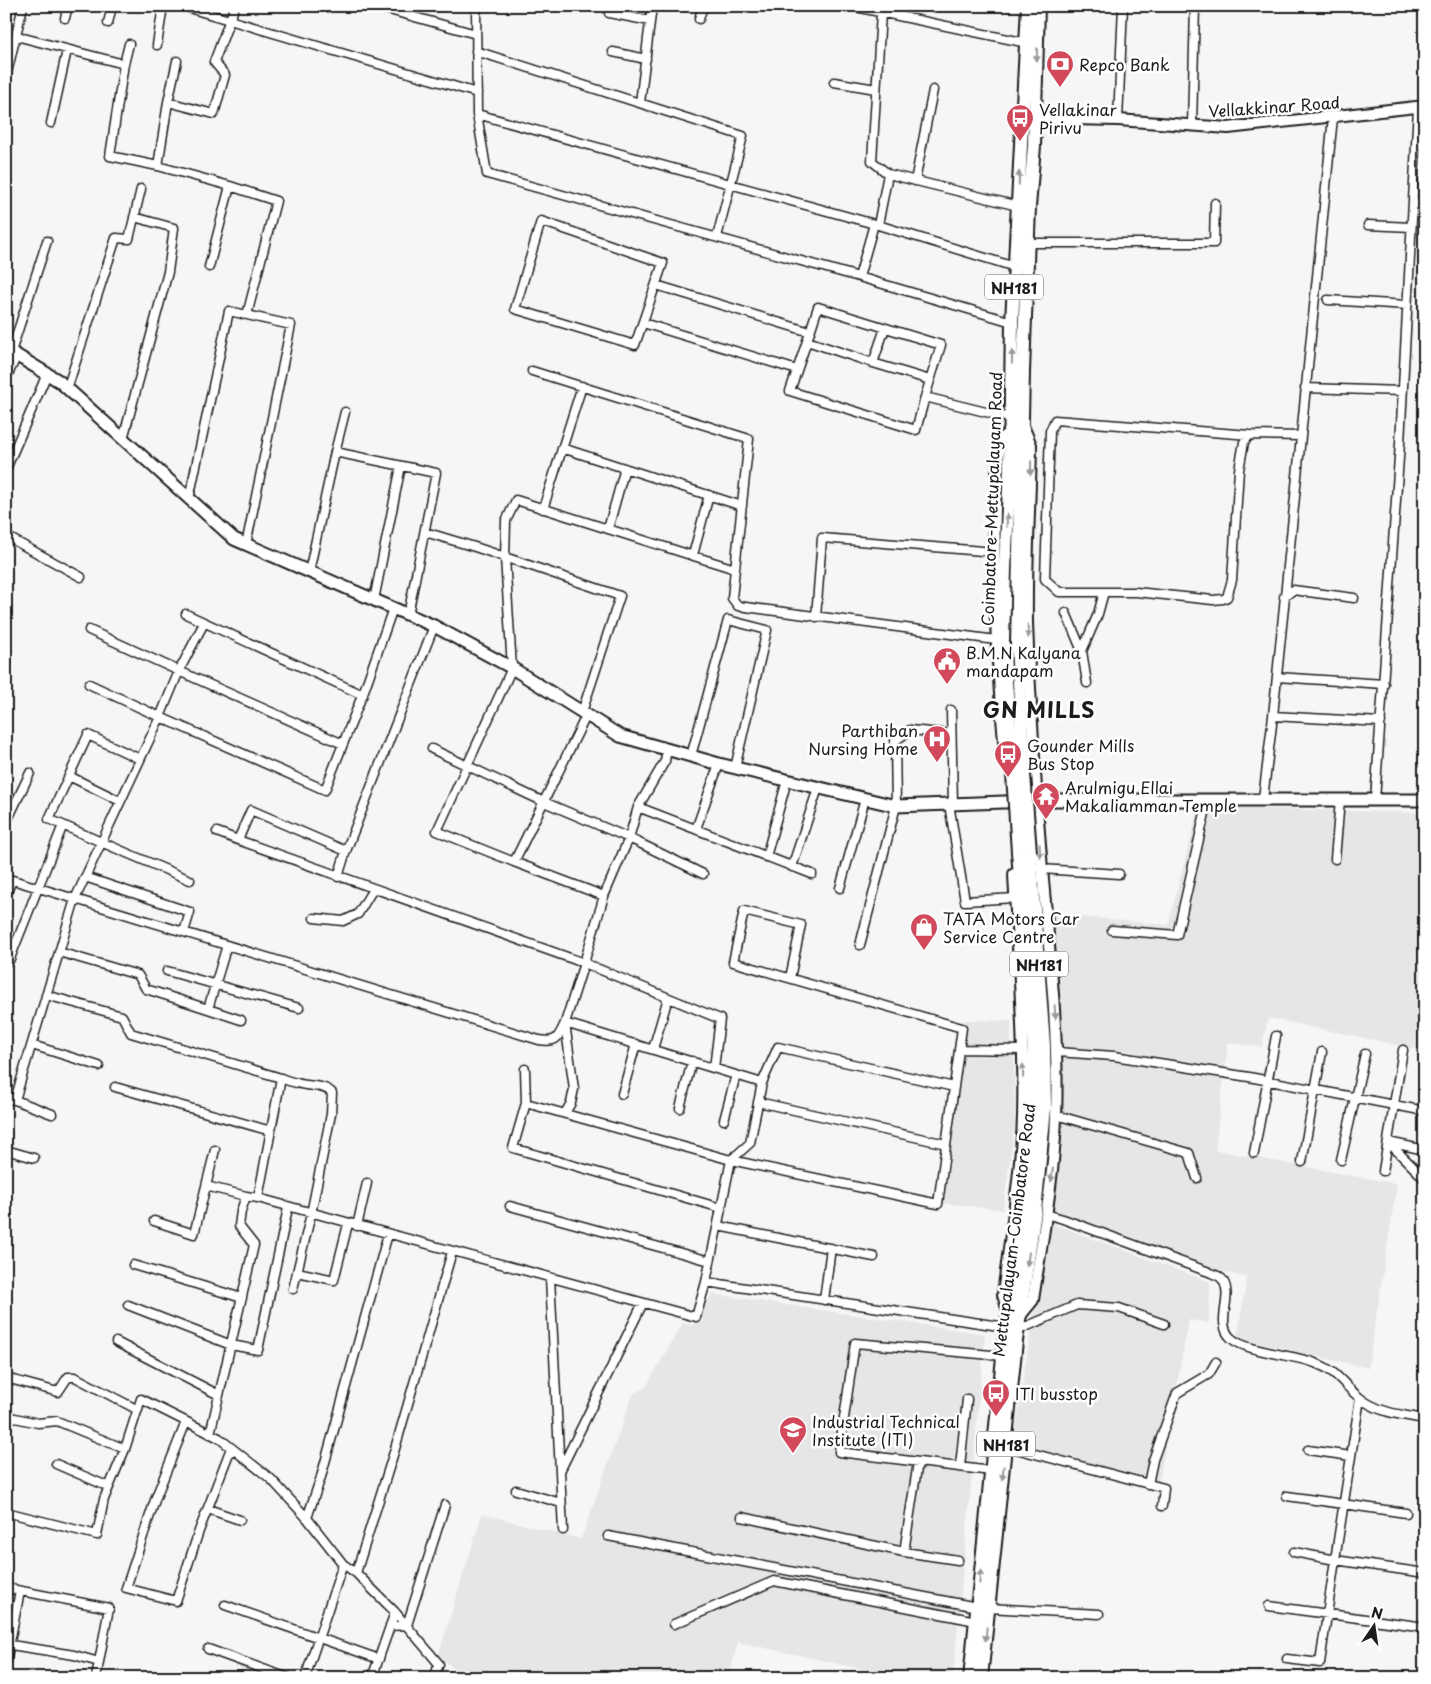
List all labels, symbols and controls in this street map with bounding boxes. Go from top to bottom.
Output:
one-way arrow [1033,47,1041,63]
bank icon: Repco Bank [1045,49,1075,88]
place label: Repco Bank [1079,52,1170,76]
street label: Vellakkinar Road [1207,89,1341,123]
place label: Vellakinar Pirivu [1039,97,1118,139]
bus stop icon: Vellakinar Pirivu [1005,103,1035,142]
one-way arrow [1015,169,1023,185]
road number: NH181 [985,274,1043,300]
one-way arrow [1008,349,1016,365]
street label: Coimbatore-Mettupalayam Road [975,371,1007,627]
one-way arrow [1026,460,1034,476]
one-way arrow [1004,512,1012,528]
one-way arrow [1024,623,1032,639]
place label: B.M.N Kalyana mandapam [966,640,1081,682]
public building icon: B.M.N Kalyana mandapam [932,646,962,685]
district label: GN MILLS [983,693,1095,725]
place label: Parthiban Nursing Home [808,718,918,760]
hospital icon: Parthiban Nursing Home [922,724,952,763]
place label: Gounder Mills Bus Stop [1027,733,1134,775]
bus stop icon: Gounder Mills Bus Stop [993,739,1023,778]
place label: Arulmigu Ellai Makaliamman Temple [1065,775,1237,817]
temple icon: Arulmigu Ellai Makaliamman Temple [1031,781,1061,820]
one-way arrow [1037,843,1045,859]
place label: TATA Motors Car Service Centre [943,906,1080,948]
shop icon: TATA Motors Car Service Centre [909,912,939,951]
road number: NH181 [1010,952,1068,976]
one-way arrow [1051,1005,1059,1021]
one-way arrow [1018,1063,1026,1079]
street label: Mettupalayam-Coimbatore Road [986,1102,1040,1358]
one-way arrow [1047,1167,1055,1183]
one-way arrow [1024,1251,1032,1267]
bus stop icon: ITI busstop [981,1378,1011,1417]
place label: ITI busstop [1015,1381,1098,1405]
place label: Industrial Technical Institute (ITI) [812,1409,960,1451]
school or university icon: Industrial Technical Institute (ITI) [778,1415,808,1454]
road number: NH181 [977,1432,1035,1456]
one-way arrow [998,1465,1006,1481]
one-way arrow [976,1569,984,1585]
text: N [1369,1601,1385,1624]
north arrow [1348,1602,1398,1652]
one-way arrow [982,1626,990,1642]

